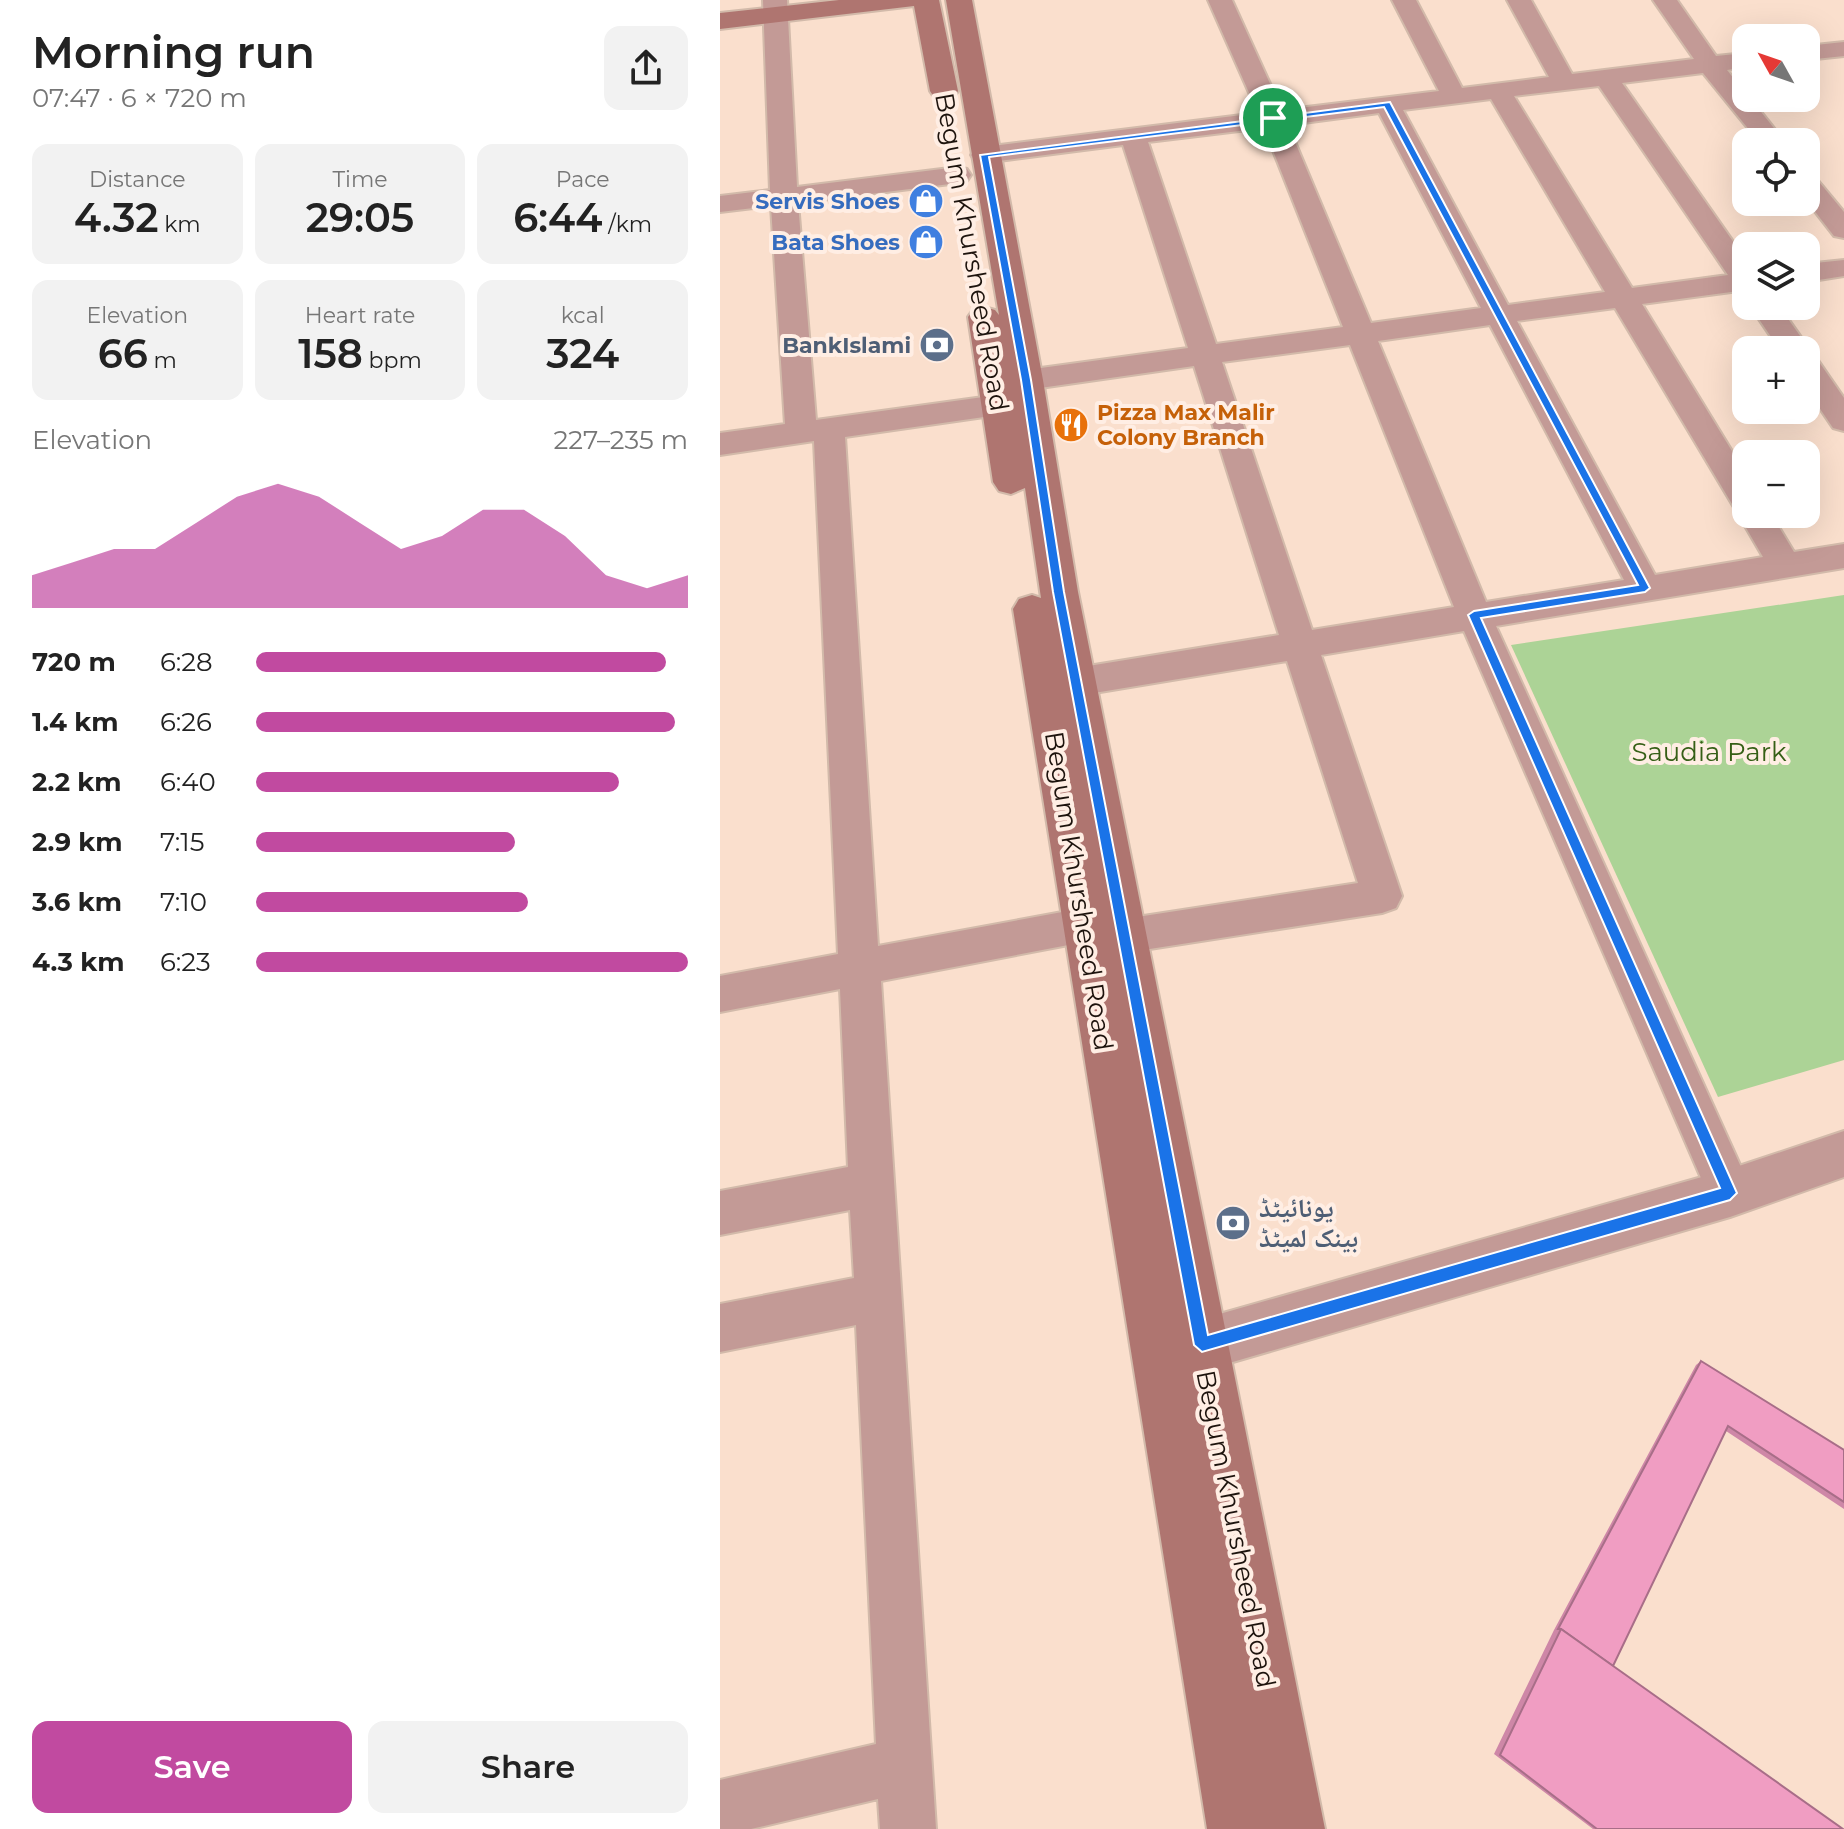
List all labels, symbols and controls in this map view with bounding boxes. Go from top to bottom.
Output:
north arrow [1732,24,1820,112]
map controls [1732,24,1820,528]
text: Morning run [32,25,315,79]
button: share [604,26,688,110]
text: 07:47 · 6 × 720 m [32,82,247,114]
pin [1239,84,1307,152]
street label: Begum Khursheed Road [928,90,1016,414]
icon: arrive [1251,96,1295,140]
button: locate [1732,128,1820,216]
text: Distance [89,166,186,193]
text: Time [332,166,388,193]
text: Pace [556,166,610,193]
shop icon: Servis Shoes [907,182,945,220]
place label: Servis Shoes [755,188,900,215]
text: 4.32 [74,193,159,242]
text: 29:05 [306,193,414,242]
text: 6:44 [513,193,602,242]
text: km [159,211,201,238]
text: /km [602,211,652,238]
shop icon: Bata Shoes [907,223,945,261]
place label: Bata Shoes [771,229,900,256]
button: layers [1732,232,1820,320]
text: Elevation [86,302,188,329]
text: Heart rate [305,302,415,329]
text: kcal [561,302,605,329]
bank icon: BankIslami [918,326,956,364]
text: 66 [98,329,148,378]
text: 158 [298,329,363,378]
text: 324 [546,329,619,378]
place label: BankIslami [782,332,911,359]
button: + [1732,336,1820,424]
text: m [148,347,177,374]
text: bpm [363,347,422,374]
place label: Pizza Max Malir Colony Branch [1097,399,1275,451]
restaurant icon: Pizza Max Malir Colony Branch [1052,406,1090,444]
text: Elevation [32,424,152,456]
text: 227–235 m [554,424,688,456]
button: − [1732,440,1820,528]
text: 720 m [32,646,116,678]
text: 6:28 [160,646,213,678]
text: 1.4 km [32,706,118,738]
text: 6:26 [160,706,212,738]
street label: Begum Khursheed Road [1038,729,1120,1053]
park label: Saudia Park [1632,736,1787,768]
text: 2.2 km [32,766,122,798]
text: 6:40 [160,766,216,798]
text: 2.9 km [32,826,123,858]
text: 7:15 [160,826,204,858]
text: 3.6 km [32,886,122,918]
text: 7:10 [160,886,207,918]
text: 4.3 km [32,946,124,978]
text: 6:23 [160,946,211,978]
place label: یونائیٹڈ بینک لمیٹڈ [1259,1192,1358,1254]
bank icon: یونائیٹڈ بینک لمیٹڈ [1214,1204,1252,1242]
street label: Begum Khursheed Road [1189,1367,1283,1691]
button: Save [32,1721,352,1813]
button: Share [368,1721,688,1813]

